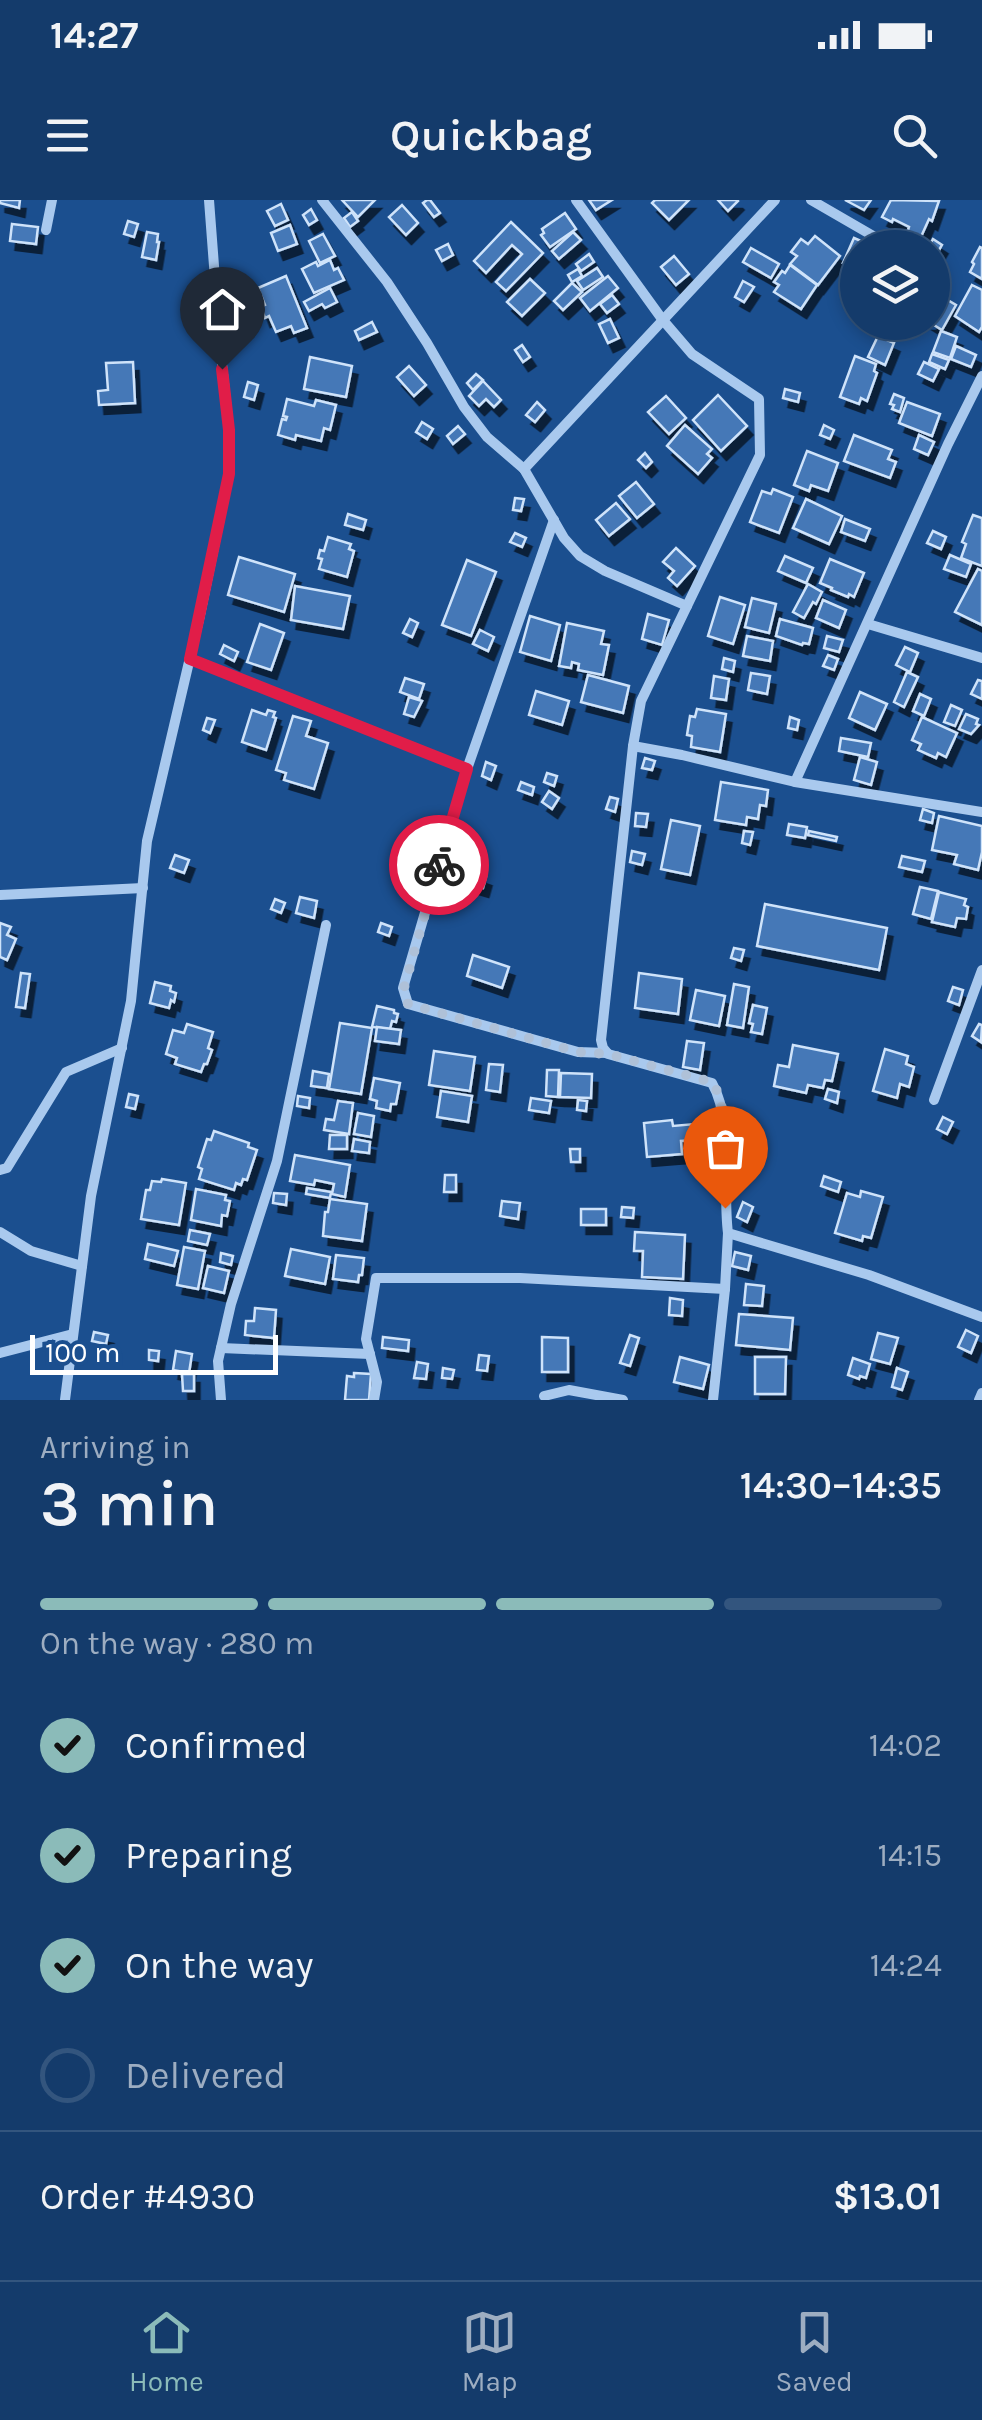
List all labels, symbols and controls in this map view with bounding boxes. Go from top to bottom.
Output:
text: 14:27 [50,13,138,58]
icon: menu [40,108,95,163]
icon: search [887,108,942,163]
text: Quickbag [390,109,592,161]
map controls [840,230,950,340]
button: layers [840,230,950,340]
pin [180,267,265,370]
icon: home [195,282,250,337]
courier [389,815,489,915]
icon: bike [412,838,467,893]
pin [683,1106,768,1209]
icon: bag [698,1121,753,1176]
scale bar [30,1330,278,1374]
text: 100 m [45,1336,120,1369]
text: Arriving in [40,1429,191,1466]
text: 14:30–14:35 [740,1463,942,1508]
text: 3 min [40,1465,218,1541]
text: On the way · 280 m [40,1625,314,1662]
icon: check [40,1718,95,1773]
text: Confirmed [125,1723,308,1768]
text: 14:02 [869,1727,942,1764]
icon: check [40,1828,95,1883]
text: Preparing [125,1833,292,1878]
text: 14:15 [878,1837,942,1874]
icon: check [40,1938,95,1993]
text: On the way [125,1943,313,1988]
text: 14:24 [870,1947,942,1984]
text: Delivered [125,2053,286,2098]
text: Order #4930 [40,2174,255,2219]
text: $13.01 [833,2174,942,2219]
tab: Home [129,2305,204,2398]
tab: Map [462,2305,517,2398]
tab: Saved [776,2305,853,2398]

